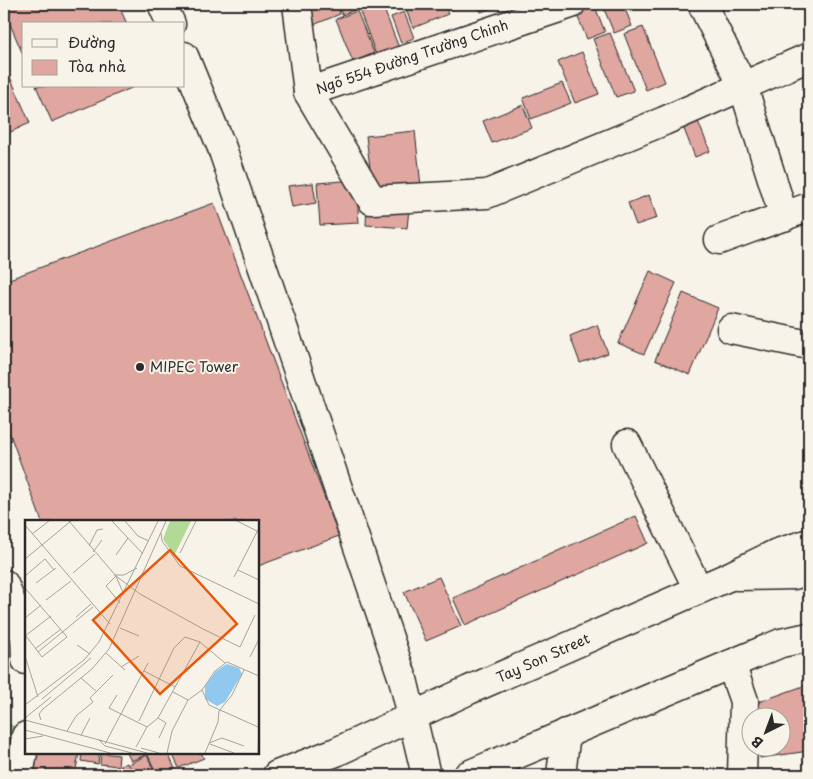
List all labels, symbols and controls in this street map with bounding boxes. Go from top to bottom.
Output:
street label: Ngõ 554 Đường Trường Chinh [313,14,511,99]
legend [22,22,185,88]
text: Đường [68,30,116,53]
text: Tòa nhà [68,54,126,77]
place label: MIPEC Tower [150,356,239,377]
marker: MIPEC Tower [134,361,146,373]
inset map [25,520,259,754]
street label: Tay Son Street [493,627,593,688]
north arrow [740,706,790,756]
text: B [746,731,768,753]

